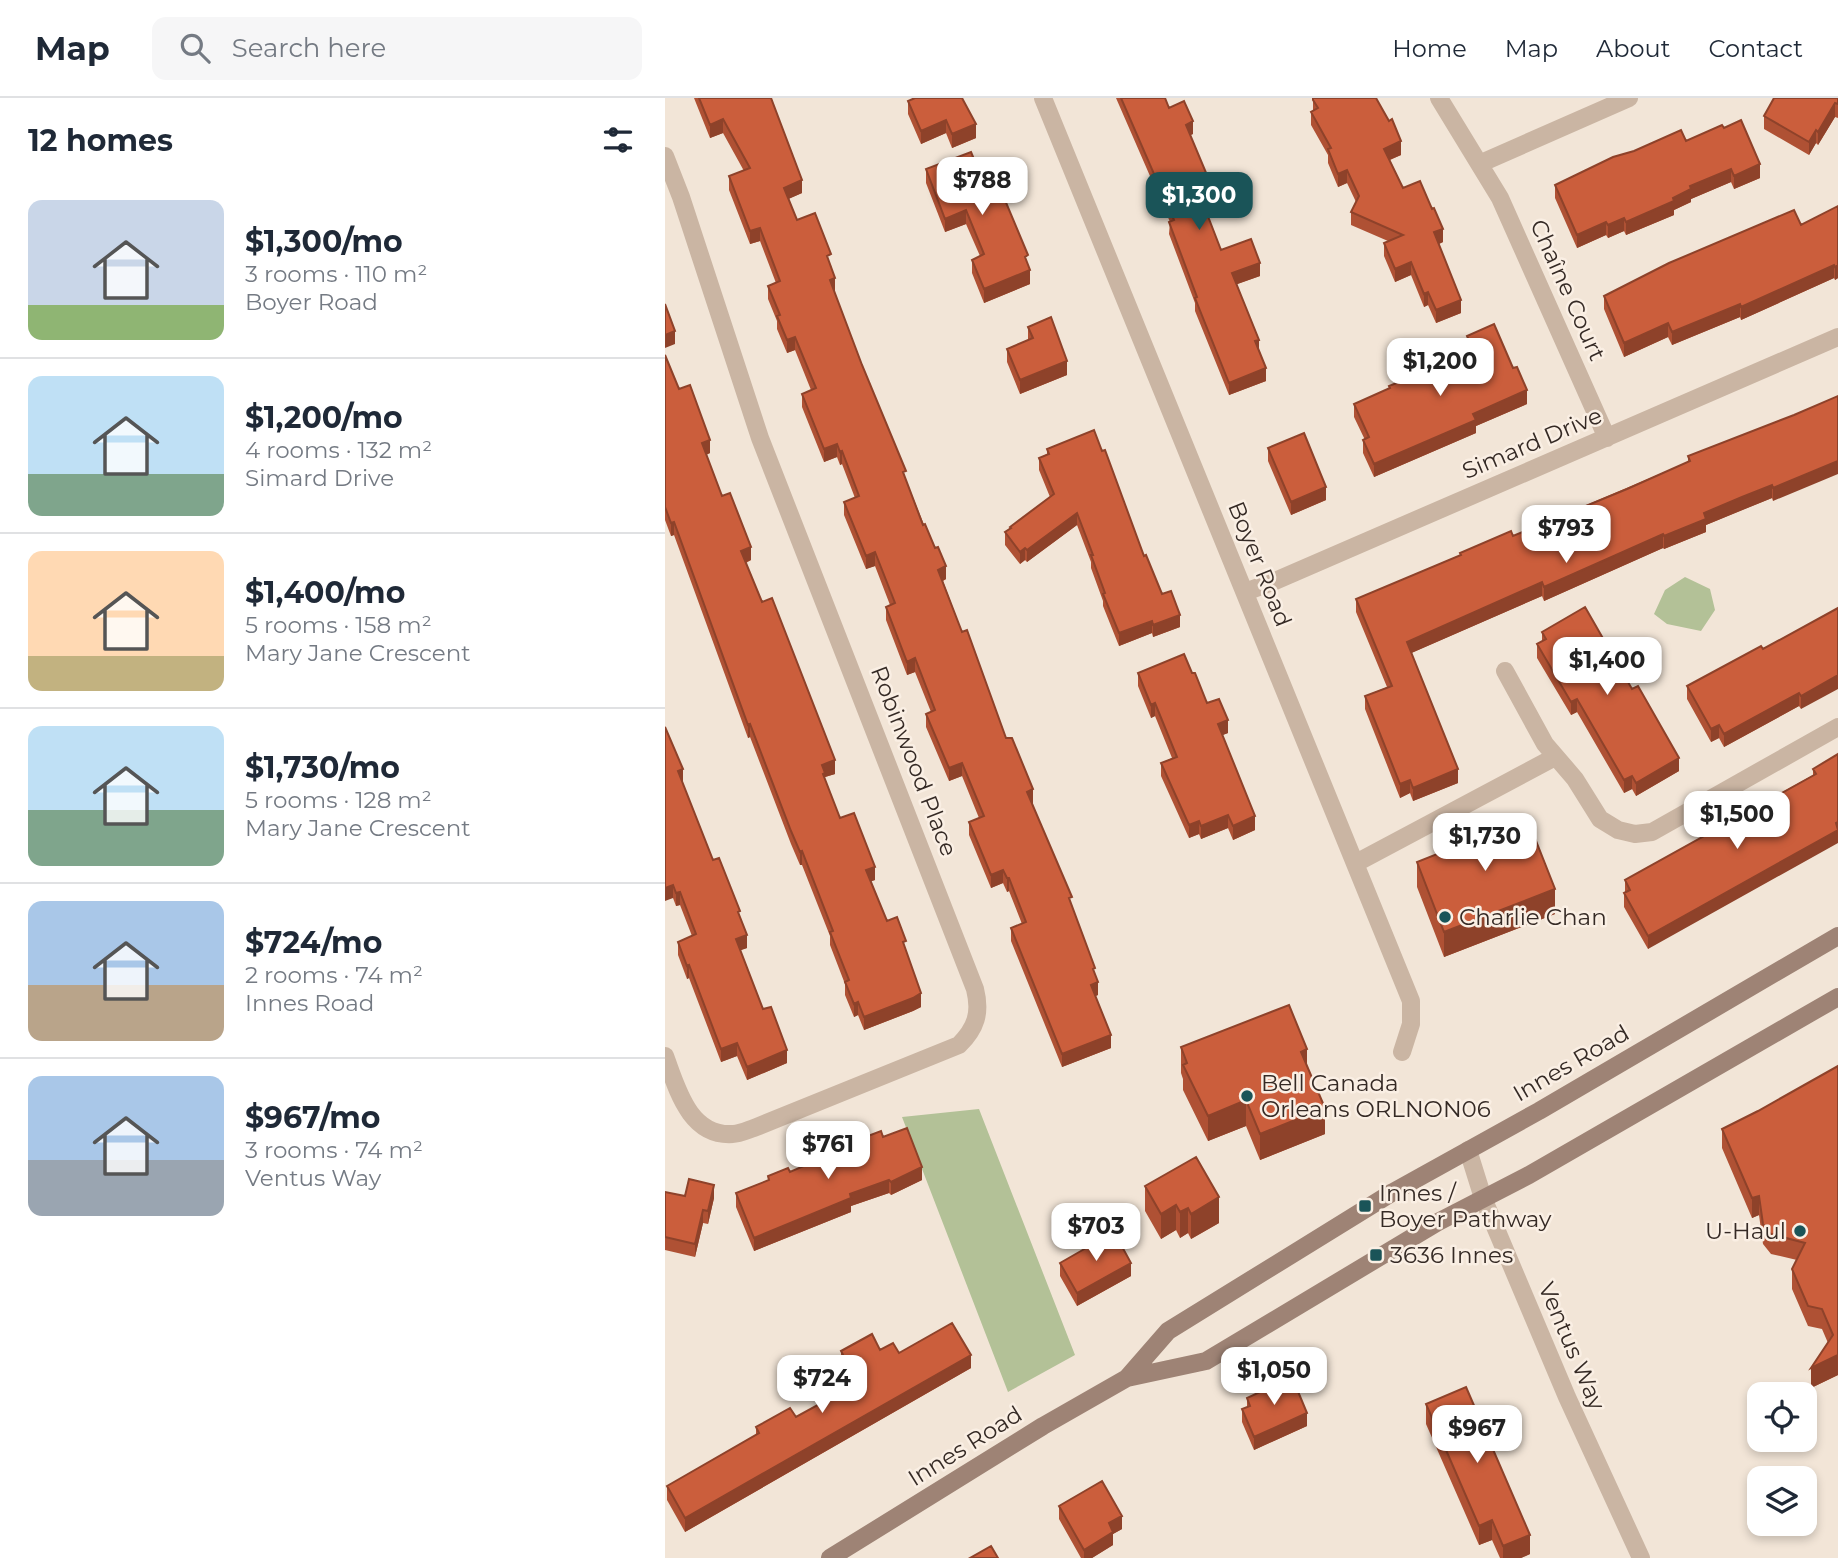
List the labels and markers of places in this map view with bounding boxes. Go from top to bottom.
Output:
pin: $788 [941,158,1023,217]
pin: $1,300 [1142,172,1256,232]
pin: $1,200 [1383,338,1497,398]
pin: $793 [1525,505,1607,565]
pin: $1,400 [1550,638,1664,697]
pin: $1,500 [1680,792,1794,851]
pin: $1,730 [1428,814,1542,873]
place label: Charlie Chan [1459,903,1607,931]
marker: Charlie Chan [1437,909,1453,925]
place label: Bell Canada Orleans ORLNON06 [1261,1069,1491,1123]
marker: Bell Canada Orleans ORLNON06 [1239,1088,1255,1104]
pin: $761 [787,1122,869,1181]
place label: Innes / Boyer Pathway [1379,1179,1552,1233]
marker: Innes / Boyer Pathway [1357,1198,1373,1214]
pin: $703 [1055,1204,1137,1263]
place label: U-Haul [1705,1217,1786,1245]
marker: U-Haul [1792,1223,1808,1239]
place label: 3636 Innes [1390,1241,1513,1269]
marker: 3636 Innes [1368,1247,1384,1263]
pin: $1,050 [1217,1348,1331,1407]
pin: $724 [781,1356,863,1415]
pin: $967 [1436,1406,1518,1465]

